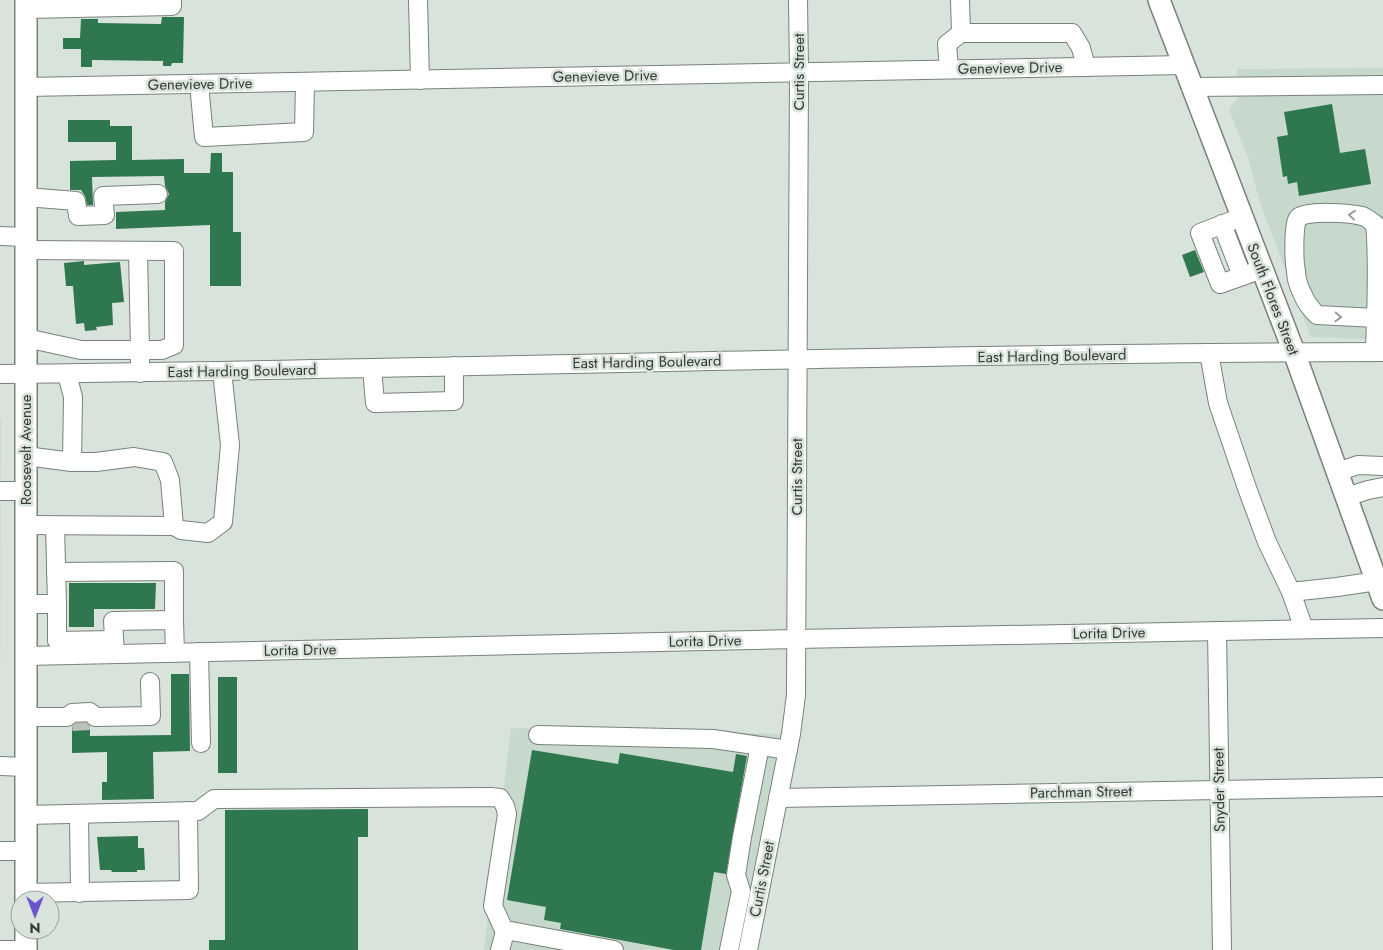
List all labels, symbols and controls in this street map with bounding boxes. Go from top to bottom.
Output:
street label: Curtis Street [788,33,810,111]
street label: Genevieve Drive [957,56,1063,80]
street label: Genevieve Drive [552,64,658,88]
street label: Genevieve Drive [147,72,253,96]
one-way arrow [1348,210,1356,221]
street label: South Flores Street [1242,240,1305,359]
one-way arrow [1334,312,1342,322]
street label: East Harding Boulevard [977,344,1127,368]
street label: East Harding Boulevard [572,350,722,374]
street label: East Harding Boulevard [167,359,317,383]
street label: Roosevelt Avenue [15,394,37,505]
street label: Curtis Street [786,438,808,516]
street label: Lorita Drive [1072,621,1146,645]
street label: Lorita Drive [668,629,742,653]
street label: Lorita Drive [263,638,337,662]
street label: Snyder Street [1207,747,1231,832]
street label: Parchman Street [1030,780,1133,804]
street label: Curtis Street [744,839,780,919]
north arrow [10,890,60,940]
text: N [29,918,41,938]

